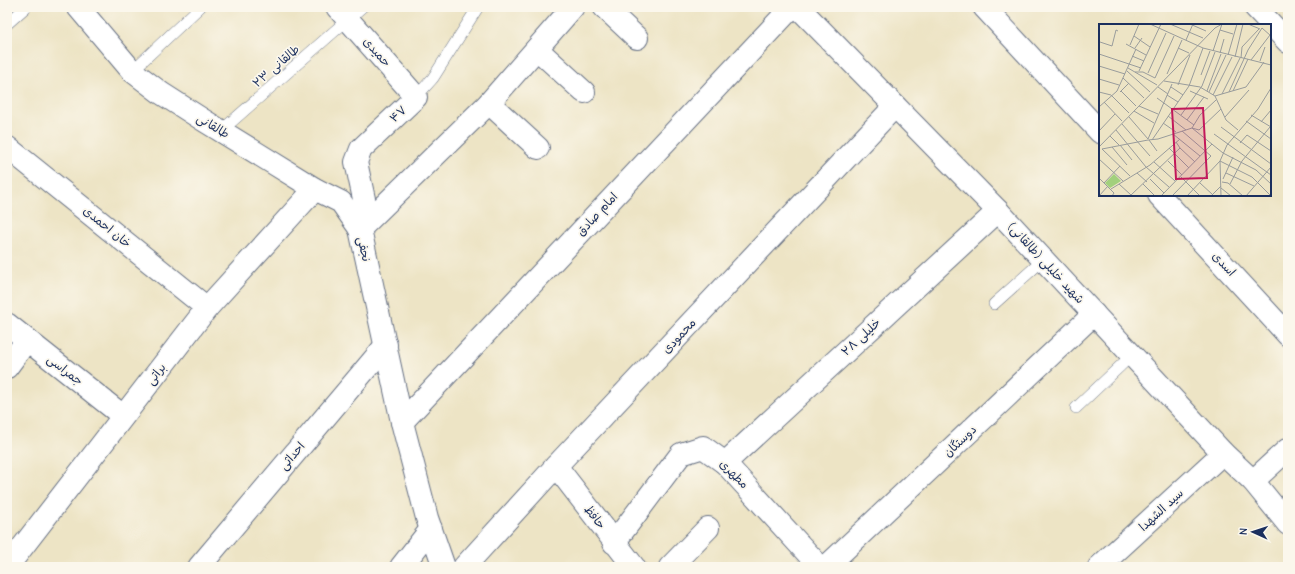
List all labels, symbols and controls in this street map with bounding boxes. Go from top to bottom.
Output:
inset map [1099,24,1271,196]
street label: حمیدی [360,34,394,70]
street label: طالقانی ۲۳ [250,42,303,91]
street label: ۴۷ [387,103,409,125]
street label: طالقانی [194,111,232,142]
street label: امام صادق [573,189,622,240]
street label: خان احمدی [80,203,134,251]
street label: شهید خلیلی (طالقانی) [1004,220,1087,307]
street label: نجفی [353,235,374,263]
street label: اسدی [1209,249,1239,279]
street label: خلیلی ۲۸ [839,315,884,359]
street label: محمودی [659,316,699,356]
street label: جمراسی [44,352,86,389]
street label: براتی [143,361,169,388]
street label: دوستگان [941,422,980,460]
street label: احداثی [276,439,308,473]
street label: مطهری [717,457,751,491]
street label: سید الشهدا [1136,486,1186,534]
street label: حافظ [581,502,609,532]
north arrow [1233,512,1273,552]
text: N [1237,528,1250,535]

